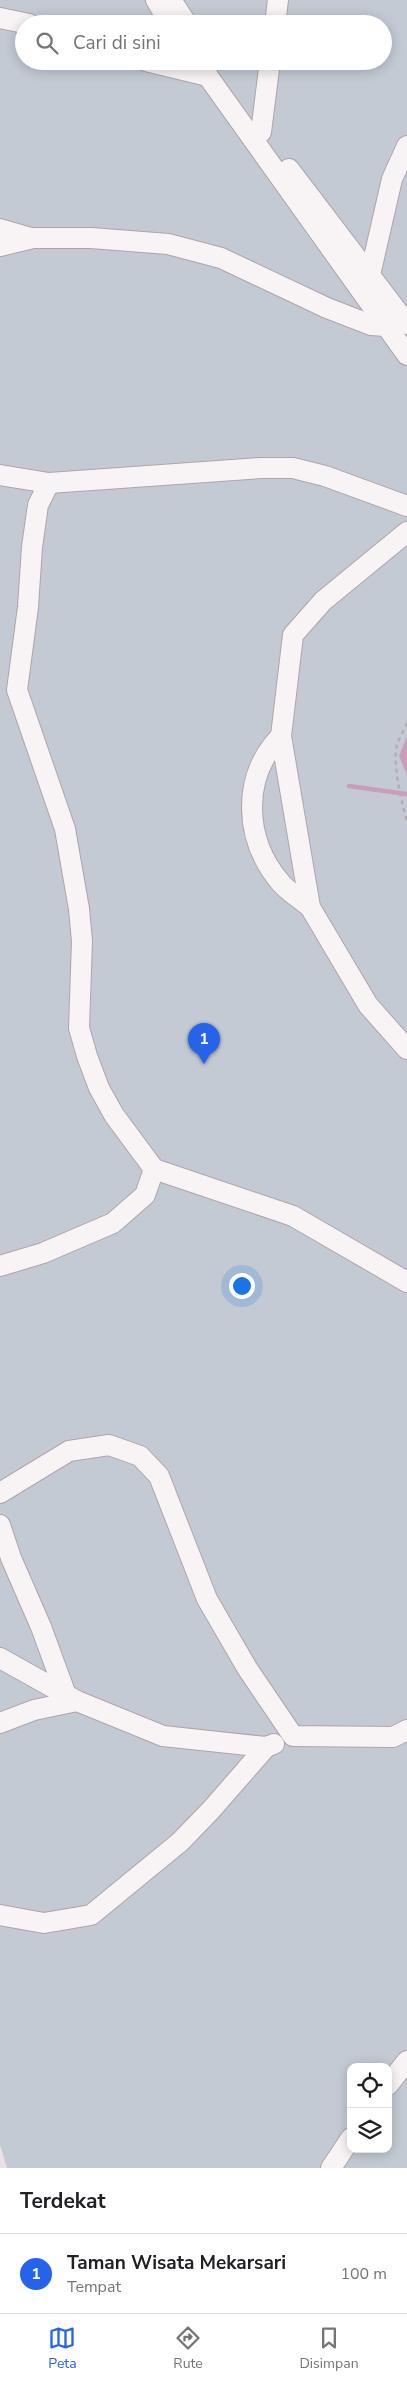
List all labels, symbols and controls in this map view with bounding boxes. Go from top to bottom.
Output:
search box [15,15,392,70]
icon: search [33,29,61,57]
text: Cari di sini [73,30,161,56]
pin: 1 [188,1023,220,1064]
your location [229,1273,255,1299]
map controls [347,2063,392,2153]
button: locate [347,2063,392,2108]
button: layers [347,2108,392,2153]
text: Terdekat [20,2187,106,2215]
text: Taman Wisata Mekarsari [67,2250,286,2276]
text: 1 [31,2263,41,2285]
text: 100 m [340,2263,387,2285]
text: Tempat [67,2276,121,2298]
tab: Peta [48,2324,77,2373]
tab: Rute [173,2324,203,2373]
tab: Disimpan [299,2324,359,2373]

